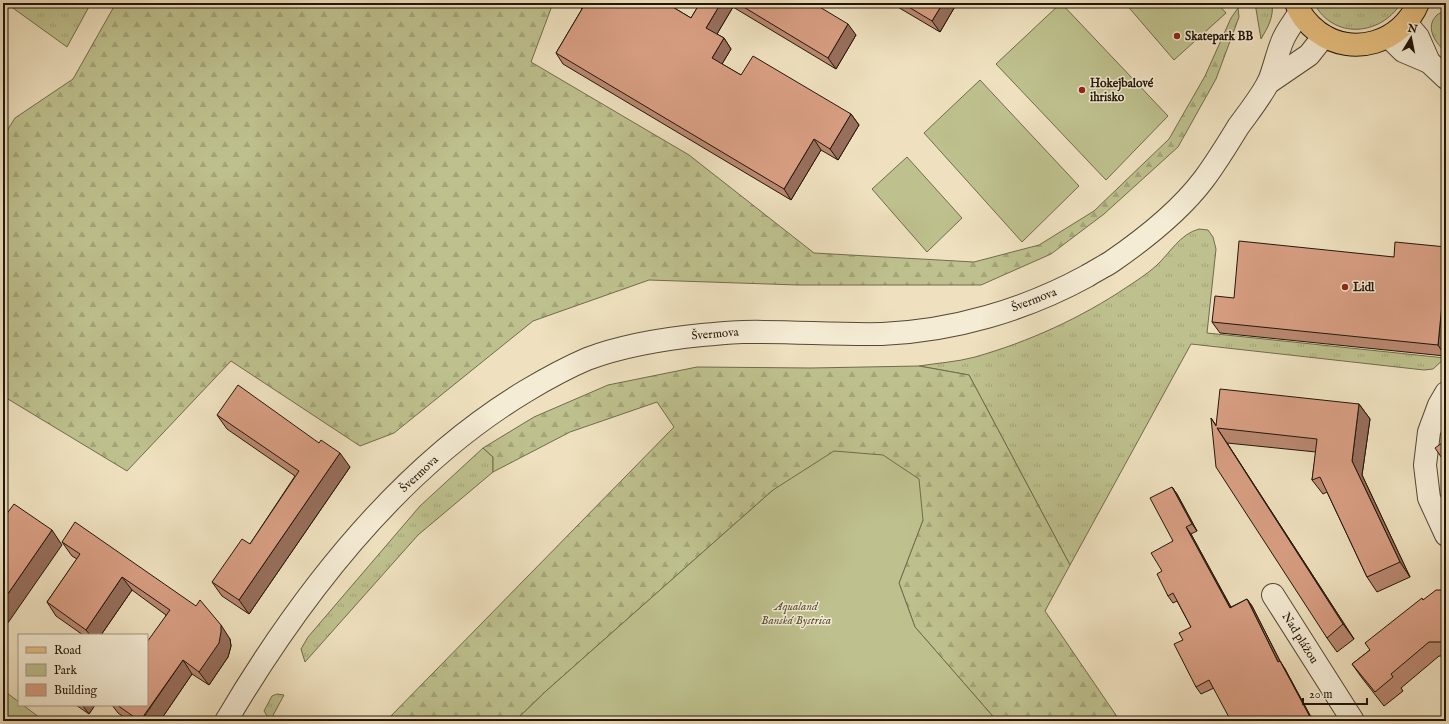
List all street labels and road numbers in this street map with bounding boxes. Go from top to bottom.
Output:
street label: Švermova [1009,283,1060,315]
street label: Švermova [691,323,740,344]
street label: Švermova [396,451,442,496]
street label: Nad plážou [1278,610,1322,667]

